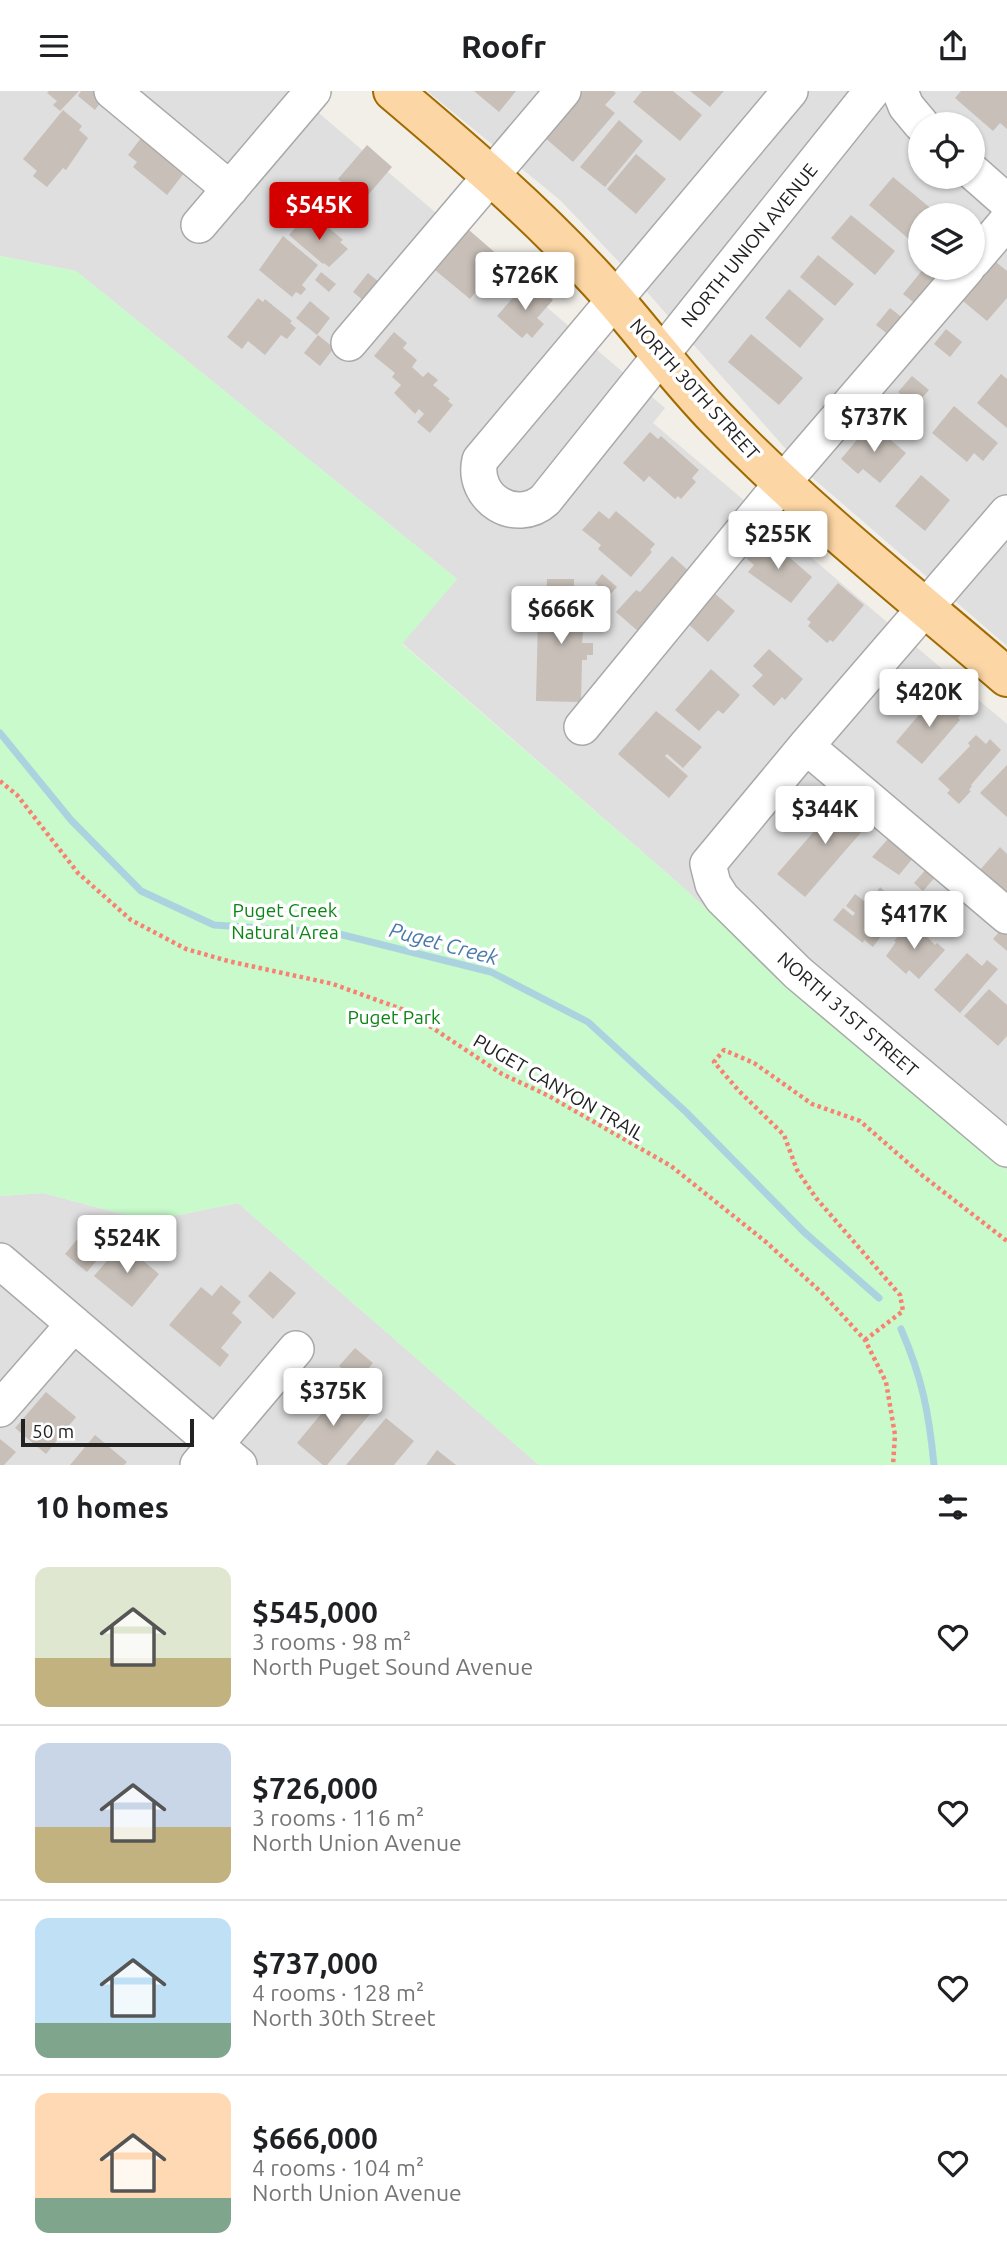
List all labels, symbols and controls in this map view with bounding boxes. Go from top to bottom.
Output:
icon: menu [35,27,73,65]
icon: share [934,27,972,65]
text: Roofr [461,28,546,64]
map controls [908,112,985,280]
button: locate [908,112,985,189]
street label: NORTH UNION AVENUE [676,159,822,331]
pin: $545K [270,183,368,242]
text: $545K [285,192,353,217]
button: layers [908,203,985,280]
pin: $726K [476,253,574,312]
text: $726K [491,262,559,287]
street label: NORTH 30TH STREET [626,314,764,464]
pin: $737K [825,395,923,454]
text: $737K [840,404,908,429]
pin: $255K [729,511,827,571]
text: $255K [744,521,812,546]
pin: $666K [512,587,610,646]
text: $666K [527,596,595,621]
pin: $420K [880,669,978,729]
text: $420K [895,679,963,704]
pin: $344K [776,787,874,846]
text: $344K [791,796,859,821]
pin: $417K [865,891,963,951]
park label: Puget Creek Natural Area [231,899,339,943]
text: $417K [880,901,948,926]
water label: Puget Creek [387,917,501,969]
street label: NORTH 31ST STREET [773,947,923,1081]
park label: Puget Park [347,1006,441,1028]
street label: PUGET CANYON TRAIL [470,1029,649,1145]
pin: $524K [78,1215,176,1275]
text: $524K [93,1225,161,1250]
pin: $375K [284,1369,382,1428]
text: $375K [299,1378,367,1403]
scale bar [21,1416,194,1448]
text: 50 m [32,1420,74,1442]
icon: filters [934,1488,972,1526]
text: 10 homes [35,1490,169,1524]
icon: home [91,1595,175,1679]
text: $545,000 [252,1595,378,1629]
icon: heart [934,1618,972,1656]
text: 3 rooms · 98 m² [252,1629,411,1654]
text: North Puget Sound Avenue [252,1654,533,1679]
icon: home [91,1771,175,1855]
text: $726,000 [252,1771,378,1805]
icon: heart [934,1794,972,1832]
text: 3 rooms · 116 m² [252,1805,424,1830]
text: North Union Avenue [252,1830,462,1855]
icon: home [91,1946,175,2030]
text: $737,000 [252,1946,378,1980]
icon: heart [934,1969,972,2007]
text: 4 rooms · 128 m² [252,1980,424,2005]
text: North 30th Street [252,2005,436,2030]
icon: home [91,2121,175,2205]
text: $666,000 [252,2121,378,2155]
icon: heart [934,2144,972,2182]
text: 4 rooms · 104 m² [252,2155,424,2180]
text: North Union Avenue [252,2180,462,2205]

